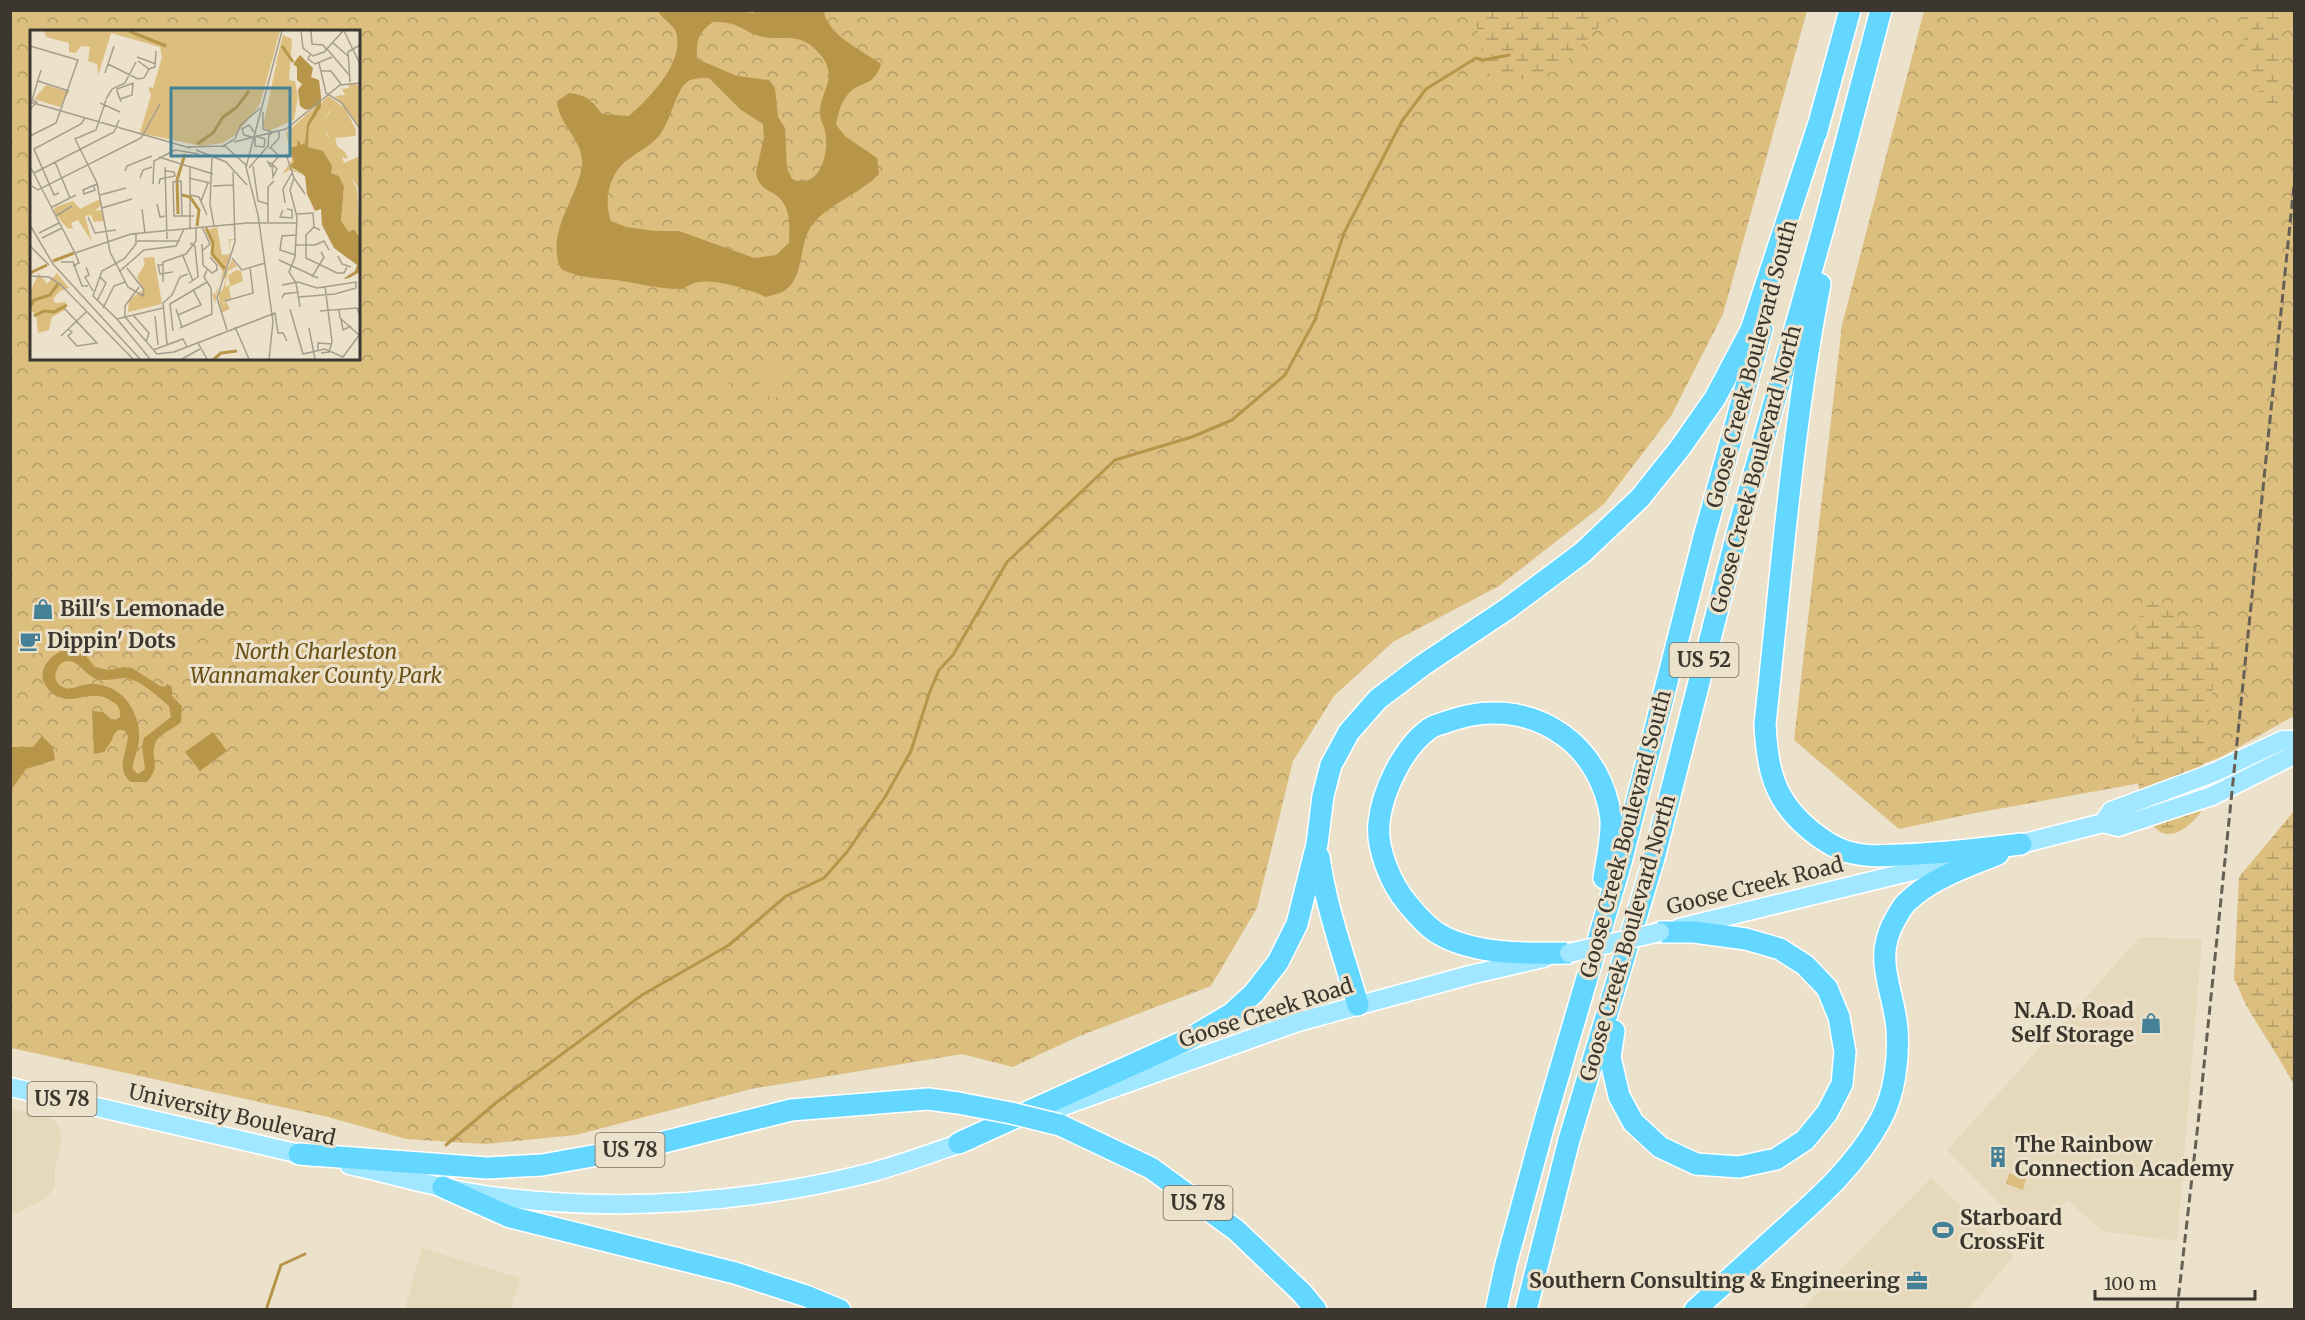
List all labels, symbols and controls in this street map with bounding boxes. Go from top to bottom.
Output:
inset map [30,30,360,360]
street label: Goose Creek Boulevard South [1700,217,1803,511]
street label: Goose Creek Boulevard North [1704,322,1807,616]
place label: Bill's Lemonade [60,595,224,622]
shop icon: Bill's Lemonade [31,597,55,621]
place label: Dippin' Dots [47,627,176,654]
cafe icon: Dippin' Dots [18,629,42,653]
park label: North Charleston Wannamaker County Park [190,638,442,689]
road number: US 52 [1670,643,1738,677]
street label: Goose Creek Boulevard South [1574,687,1677,981]
street label: Goose Creek Boulevard North [1574,791,1681,1084]
street label: Goose Creek Road [1664,850,1846,921]
street label: Goose Creek Road [1176,972,1356,1053]
place label: N.A.D. Road Self Storage [2011,997,2134,1048]
shop icon: N.A.D. Road Self Storage [2139,1011,2163,1035]
street label: University Boulevard [126,1078,339,1152]
road number: US 78 [28,1082,97,1116]
place label: The Rainbow Connection Academy [2015,1131,2235,1182]
road number: US 78 [596,1133,664,1167]
building icon: The Rainbow Connection Academy [1986,1145,2010,1169]
road number: US 78 [1164,1186,1232,1220]
place label: Starboard CrossFit [1960,1204,2062,1255]
sports icon: Starboard CrossFit [1931,1218,1955,1242]
scale bar [2095,1263,2256,1301]
place label: Southern Consulting & Engineering [1529,1267,1900,1294]
office icon: Southern Consulting & Engineering [1905,1269,1929,1293]
text: 100 m [2104,1272,2157,1295]

